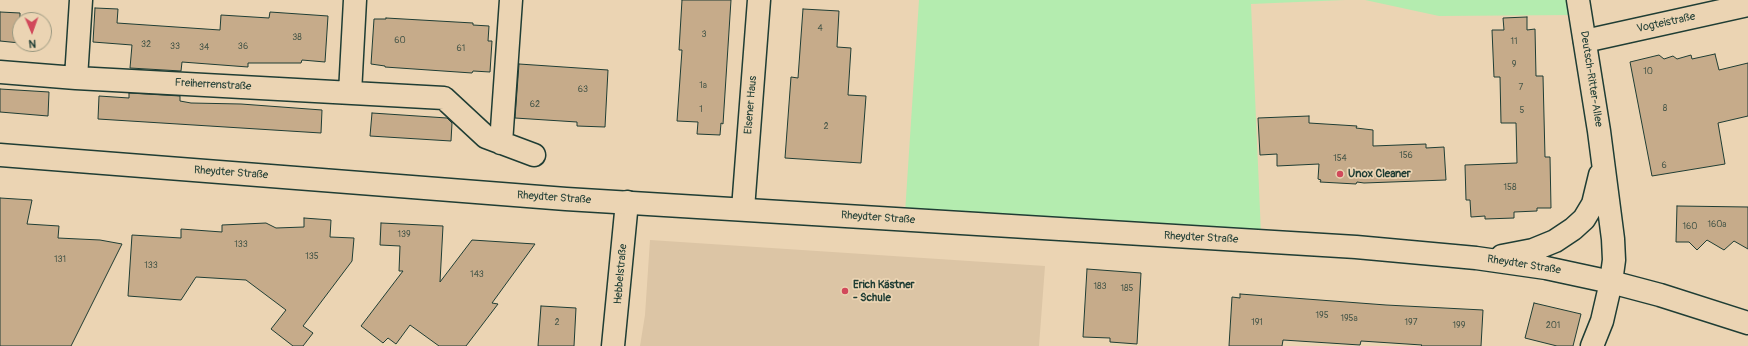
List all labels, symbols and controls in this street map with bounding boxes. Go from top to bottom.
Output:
street label: Vogteistraße [1635,10,1697,36]
north arrow [12,12,52,52]
house number: 4 [817,24,823,34]
house number: 3 [701,30,707,40]
street label: Deutsch-Ritter-Allee [1577,30,1605,128]
house number: 38 [292,33,302,43]
house number: 60 [394,36,406,46]
text: N [28,37,36,50]
house number: 11 [1510,37,1518,47]
house number: 32 [141,40,151,50]
house number: 33 [170,42,180,52]
house number: 36 [238,42,248,52]
house number: 34 [199,43,209,53]
house number: 61 [457,44,465,54]
house number: 9 [1512,60,1516,70]
house number: 10 [1643,67,1653,77]
street label: Elsener Haus [742,75,760,135]
street label: Freiherrenstraße [174,76,252,94]
house number: 1a [699,81,707,91]
house number: 7 [1519,83,1523,93]
house number: 63 [578,85,588,95]
house number: 62 [530,100,540,110]
house number: 8 [1663,104,1667,114]
house number: 1 [699,105,703,115]
house number: 5 [1520,106,1524,116]
house number: 2 [823,122,829,132]
house number: 156 [1399,151,1413,161]
house number: 154 [1333,154,1347,164]
house number: 6 [1661,161,1667,171]
street label: Rheydter Straße [193,164,269,182]
place label: Unox Cleaner [1348,167,1411,181]
marker: Unox Cleaner [1335,169,1345,179]
house number: 158 [1504,183,1516,193]
street label: Rheydter Straße [516,189,592,207]
street label: Rheydter Straße [840,209,916,227]
house number: 160a [1707,220,1727,230]
house number: 160 [1683,222,1697,232]
street label: Rheydter Straße [1163,229,1239,247]
house number: 139 [397,230,411,240]
house number: 133 [234,240,248,250]
street label: Hebbelstraße [612,243,630,305]
house number: 135 [305,252,319,262]
street label: Rheydter Straße [1486,253,1562,277]
house number: 131 [54,255,66,265]
house number: 133 [144,261,158,271]
house number: 143 [470,270,484,280]
place label: Erich Kästner - Schule [853,278,915,304]
house number: 183 [1093,282,1107,292]
house number: 185 [1121,284,1133,294]
marker: Erich Kästner - Schule [840,286,850,296]
house number: 195 [1315,311,1329,321]
house number: 195a [1340,314,1358,324]
house number: 2 [554,318,560,328]
house number: 191 [1251,318,1263,328]
house number: 197 [1405,318,1417,328]
house number: 199 [1453,321,1465,331]
house number: 201 [1546,321,1560,331]

